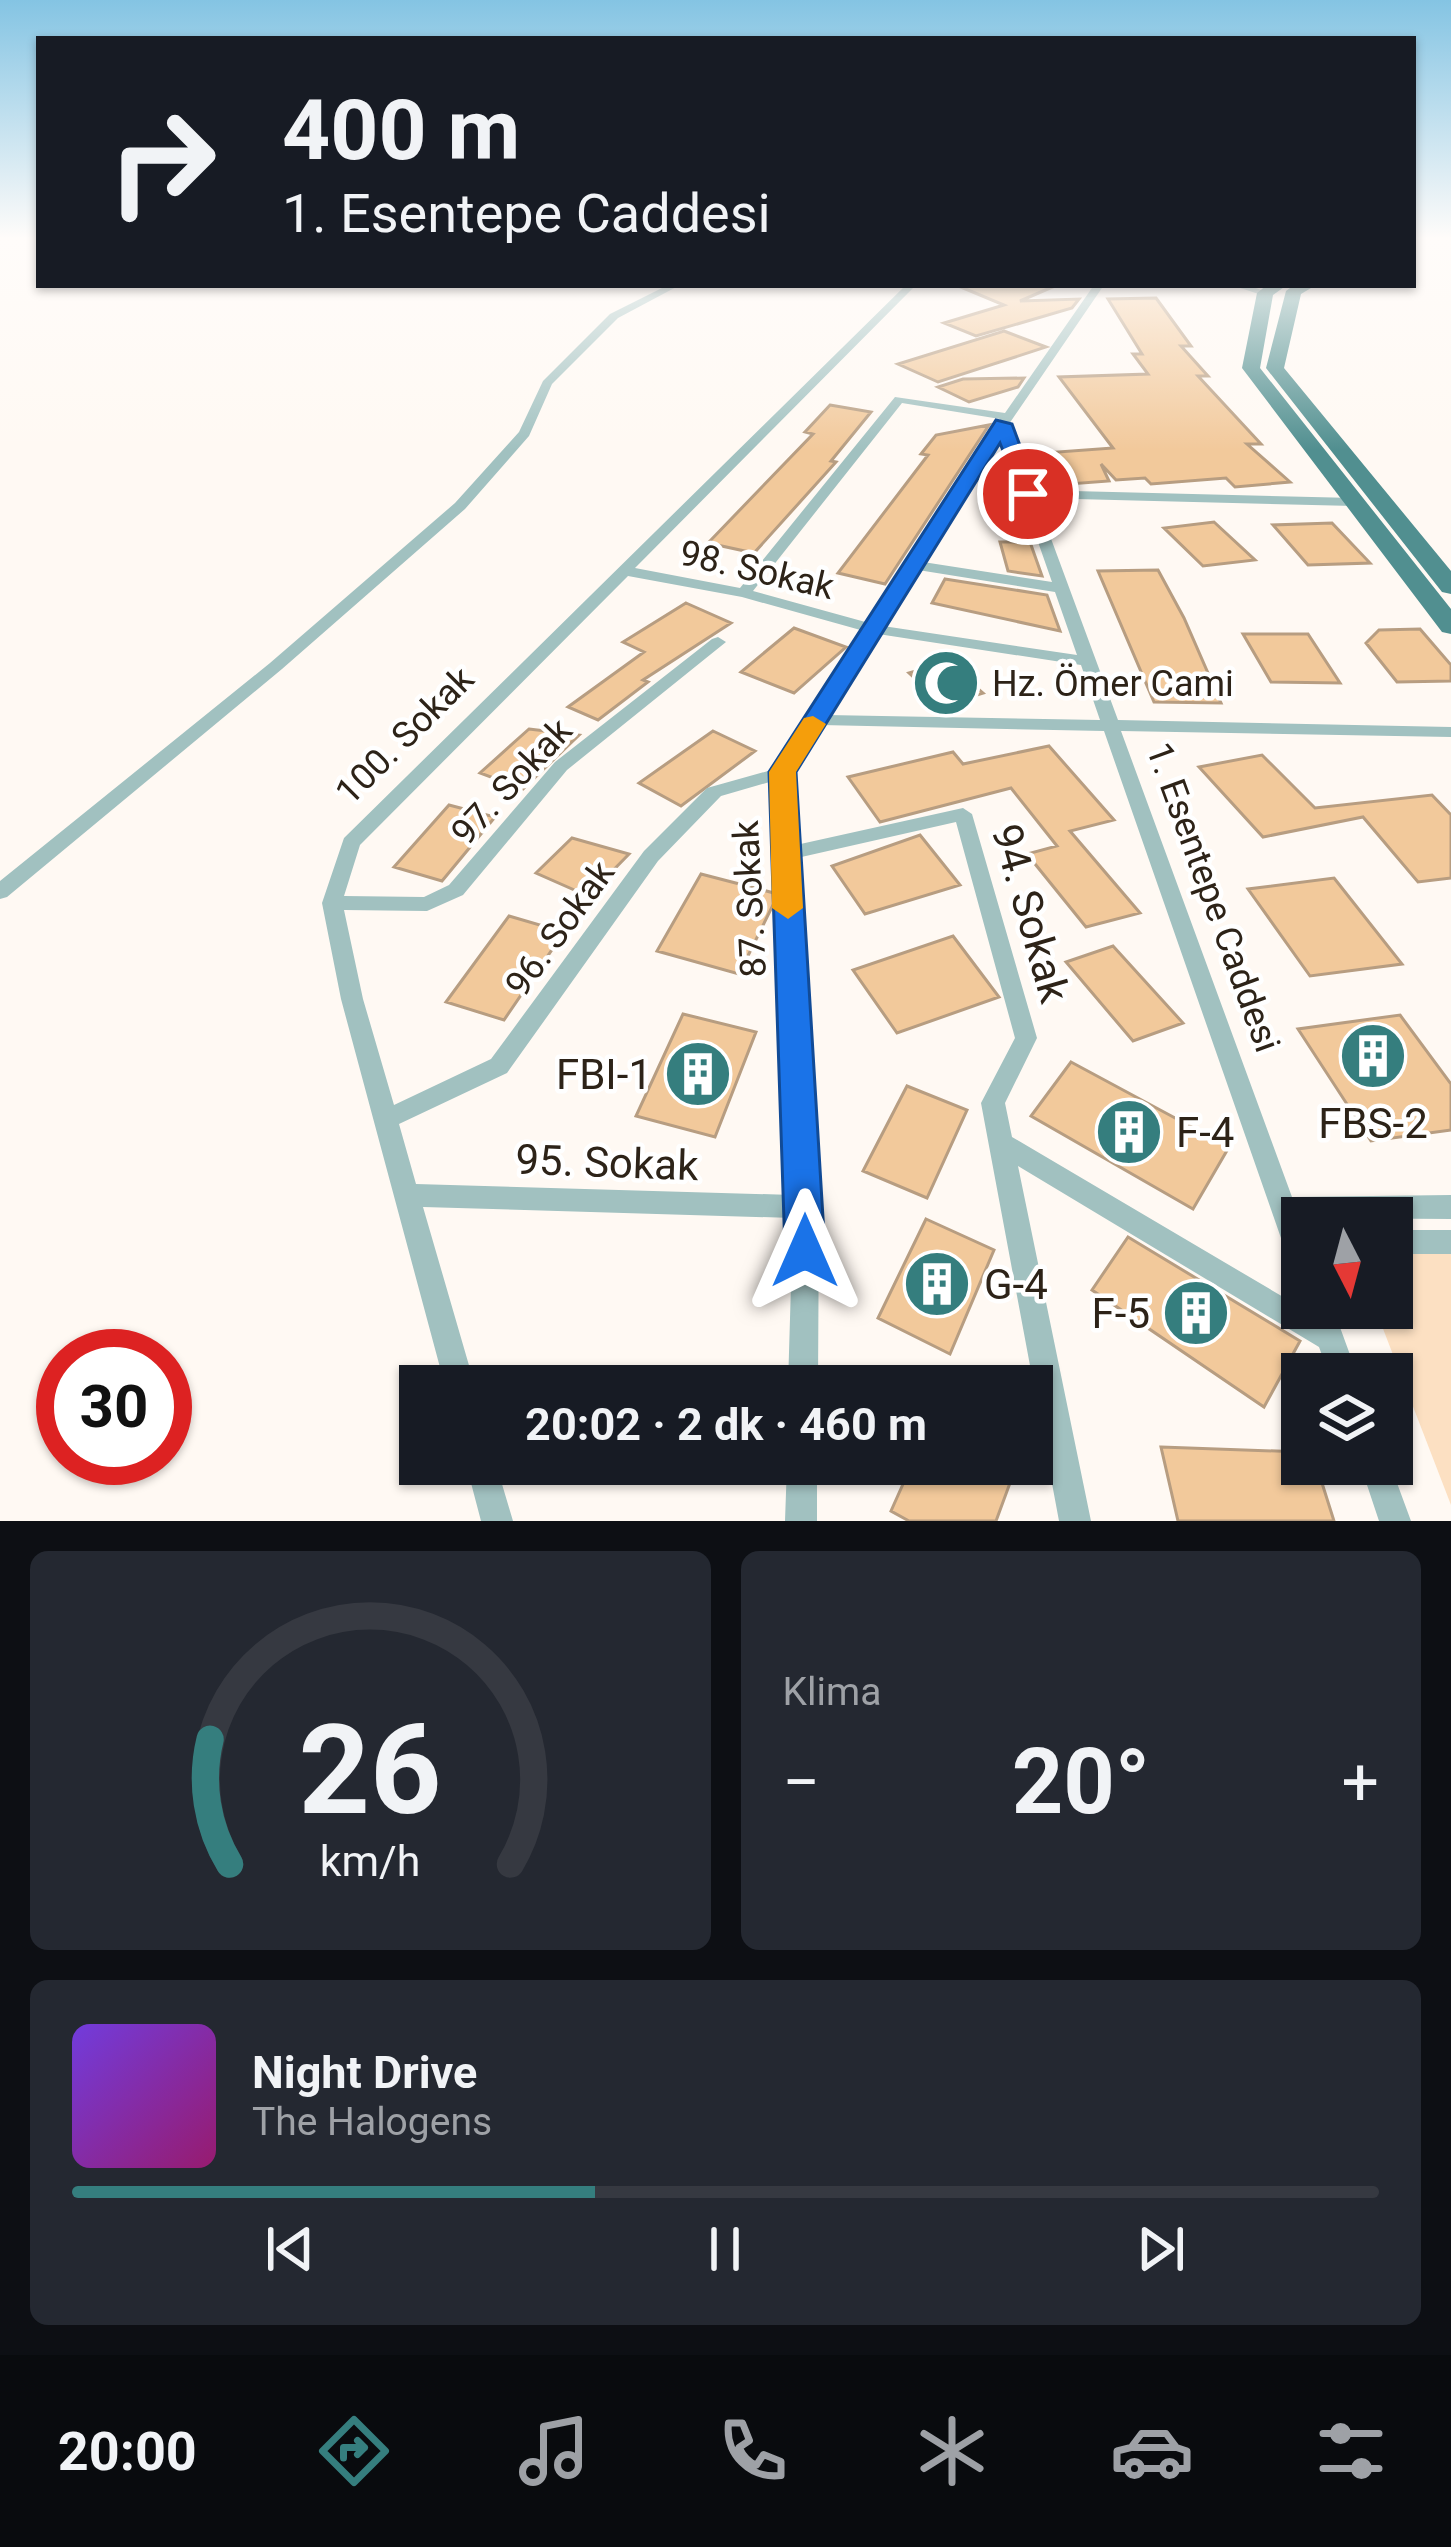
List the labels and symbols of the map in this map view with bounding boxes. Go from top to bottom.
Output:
pin [977,443,1079,545]
street label: 98. Sokak [676,532,839,608]
mosque icon: Hz. Ömer Cami [911,648,981,718]
street label: 100. Sokak [327,658,483,813]
place label: Hz. Ömer Cami [992,663,1234,705]
street label: 97. Sokak [443,709,581,853]
street label: 1. Esentepe Caddesi [1138,737,1289,1058]
street label: 94. Sokak [982,818,1079,1009]
street label: 87. Sokak [725,819,775,978]
street label: 96. Sokak [497,852,623,1004]
building icon: FBS-2 [1338,1021,1408,1091]
building icon: FBI-1 [663,1039,733,1109]
place label: FBI-1 [556,1050,652,1099]
building icon: F-4 [1094,1097,1164,1167]
place label: FBS-2 [1318,1099,1428,1148]
place label: F-4 [1176,1108,1234,1157]
street label: 95. Sokak [515,1135,700,1190]
position arrow [742,1188,868,1314]
north arrow [1281,1197,1413,1329]
building icon: G-4 [902,1249,972,1319]
place label: G-4 [984,1260,1048,1309]
building icon: F-5 [1161,1278,1231,1348]
place label: F-5 [1092,1289,1150,1338]
speed limit sign: 30 [36,1329,192,1485]

